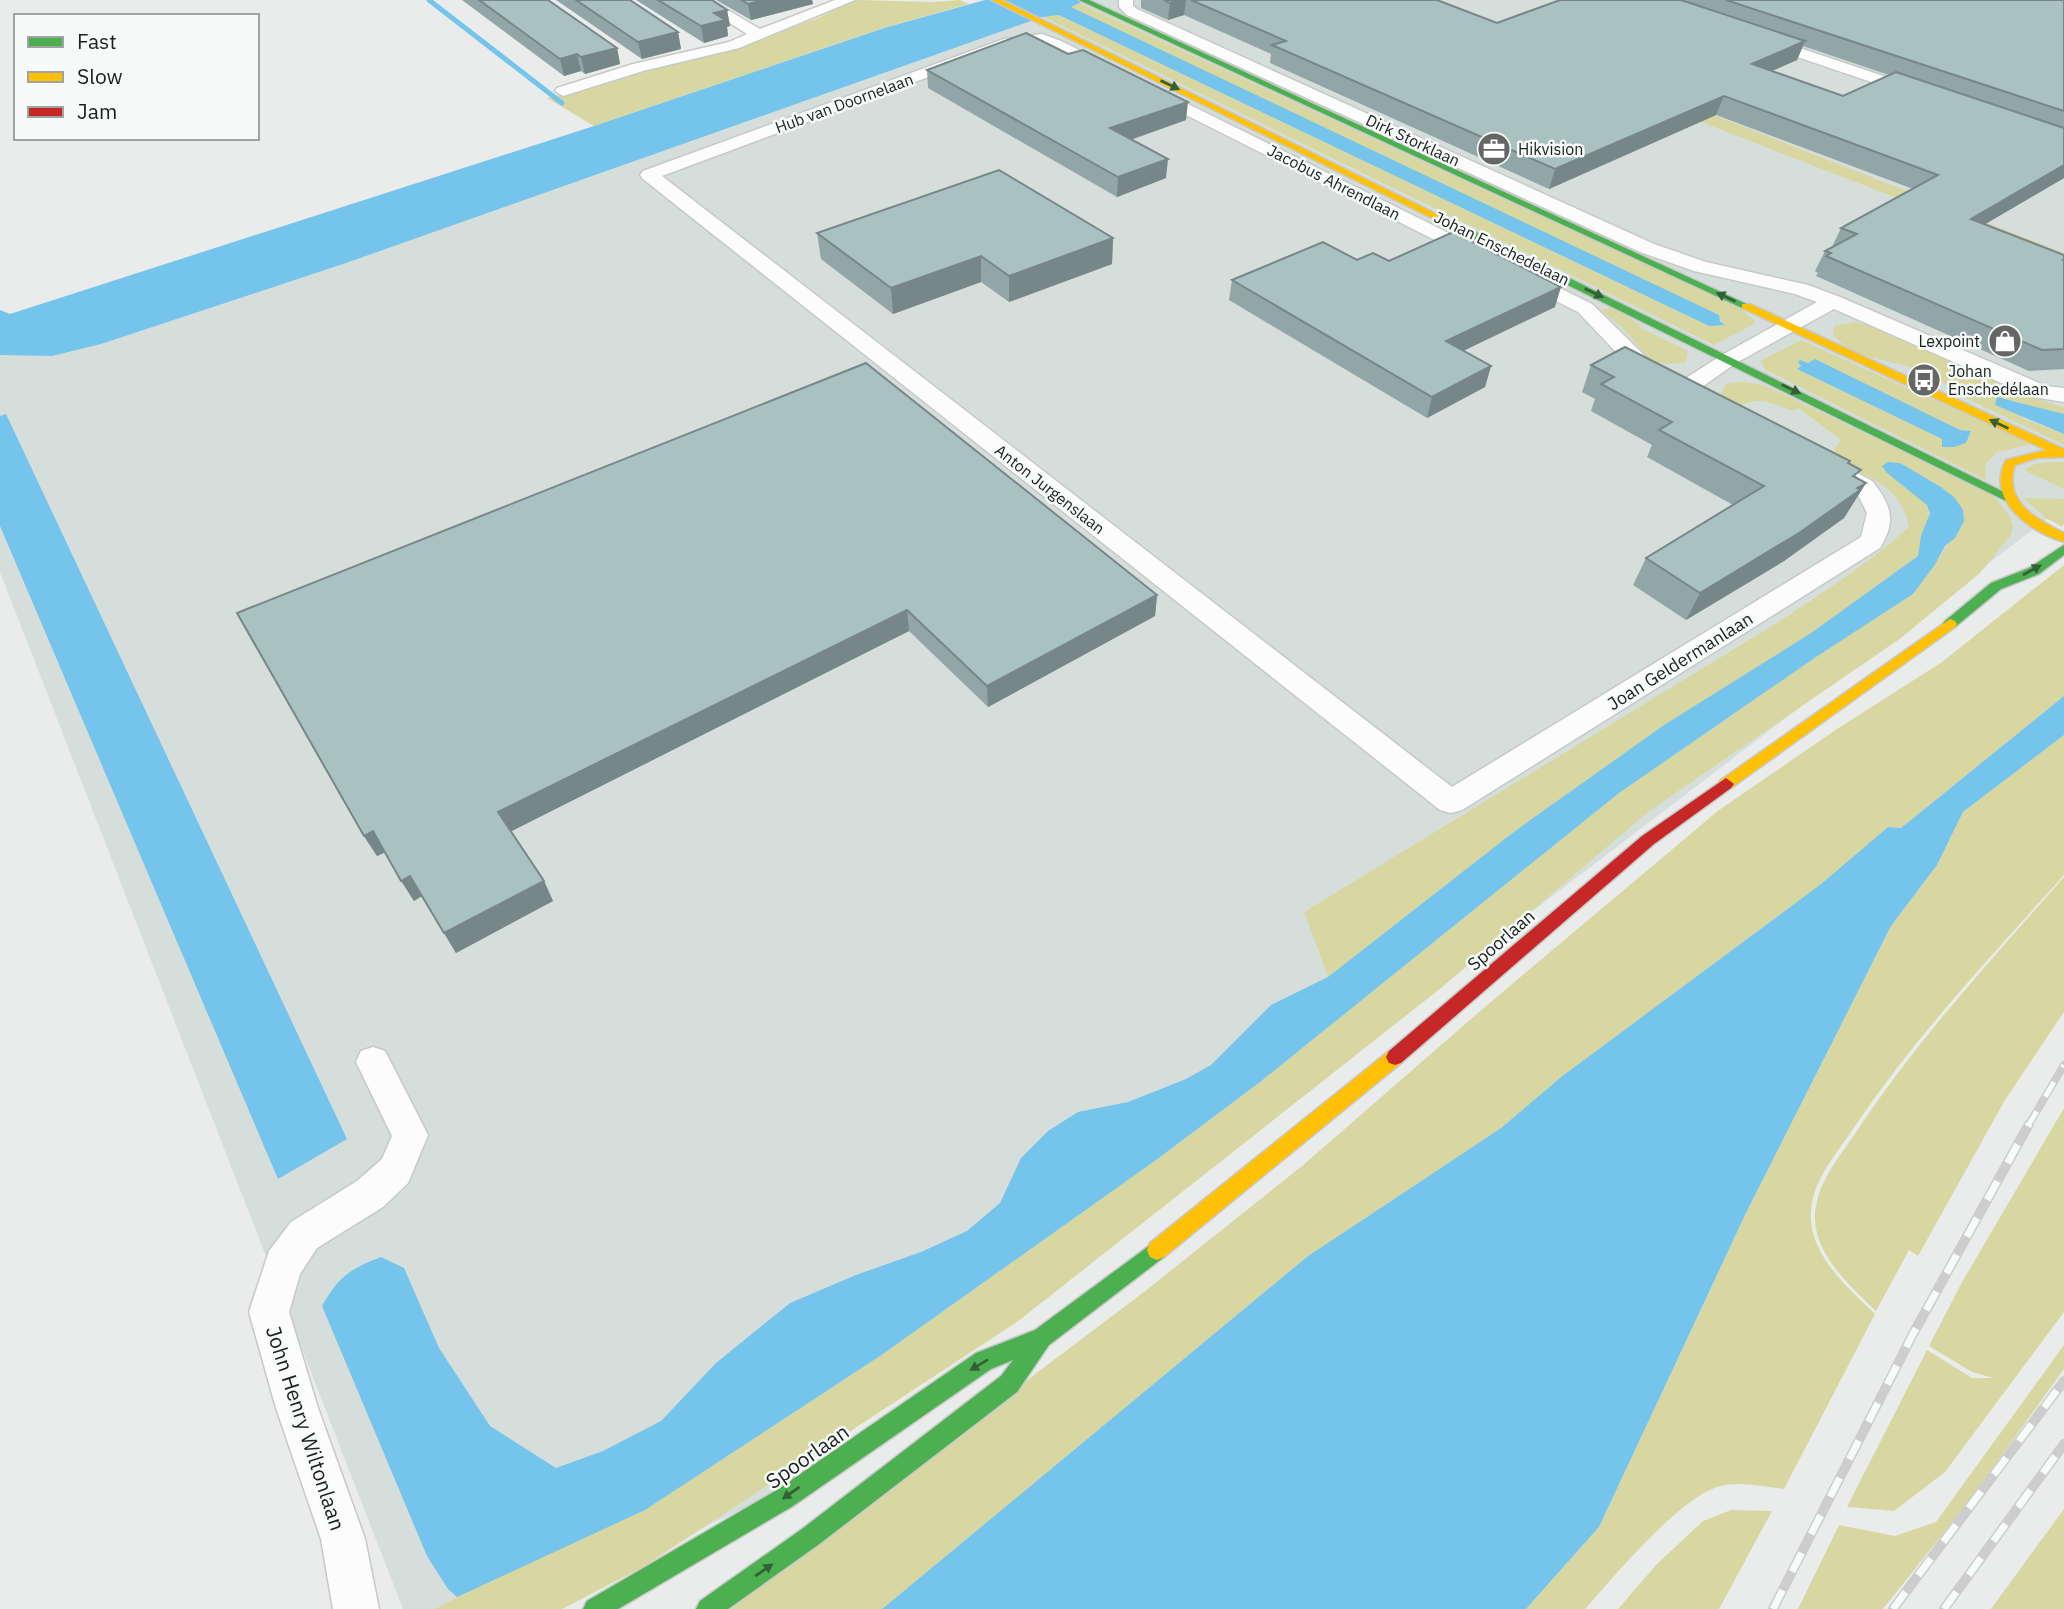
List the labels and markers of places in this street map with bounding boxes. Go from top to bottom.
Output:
office icon: Hikvision [1475,130,1513,168]
place label: Hikvision [1518,139,1583,159]
shop icon: Lexpoint [1986,322,2024,360]
place label: Lexpoint [1918,331,1980,351]
bus stop icon: Johan Enschedélaan [1905,361,1943,399]
place label: Johan Enschedélaan [1948,361,2049,399]

